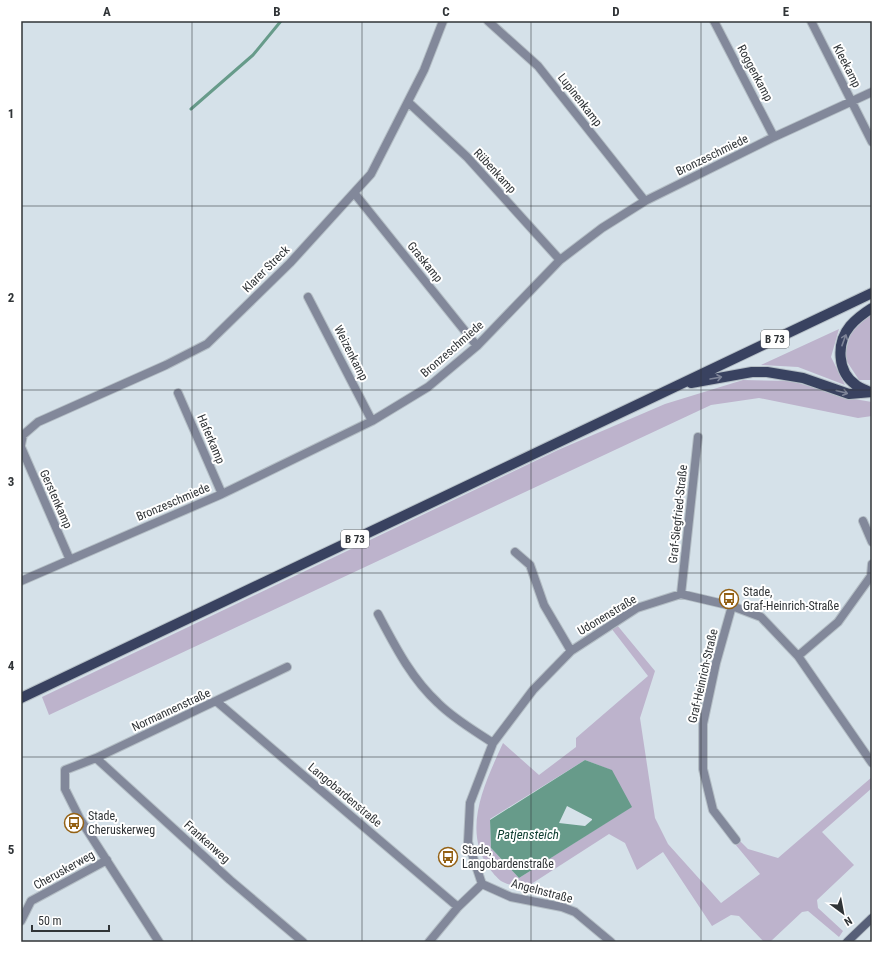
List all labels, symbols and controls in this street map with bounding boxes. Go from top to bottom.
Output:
text: A [103,4,111,19]
text: B [273,4,281,19]
text: C [442,4,450,19]
text: D [612,4,620,19]
text: E [783,4,790,19]
street label: Roggenkamp [734,42,776,104]
street label: Kleekamp [830,42,864,90]
street label: Lupinenkamp [555,71,605,129]
text: 1 [8,106,14,121]
street label: Bronzeschmiede [674,131,751,179]
street label: Rübenkamp [471,146,519,196]
street label: Graskamp [405,239,446,285]
street label: Klarer Streck [240,242,293,295]
text: 2 [8,290,15,305]
street label: Bronzeschmiede [418,318,487,380]
street label: Weizenkamp [331,323,371,383]
road number: B 73 [761,330,789,348]
one-way arrow [841,333,848,346]
one-way arrow [709,374,722,382]
one-way arrow [835,389,848,396]
street label: Haferkamp [194,412,228,466]
street label: Graf-Siegfried-Straße [666,464,690,564]
street label: Gerstenkamp [37,467,75,531]
text: 3 [8,474,14,489]
street label: Bronzeschmiede [134,480,212,524]
road number: B 73 [341,530,369,548]
place label: Stade, Graf-Heinrich-Straße [743,585,840,613]
bus stop icon: Stade, Graf-Heinrich-Straße [718,588,740,610]
street label: Udonenstraße [575,592,639,638]
street label: Graf-Heinrich-Straße [685,627,721,724]
text: 4 [8,658,15,673]
street label: Normannenstraße [130,686,213,734]
street label: Langobardenstraße [305,760,385,830]
place label: Stade, Cheruskerweg [88,809,155,837]
bus stop icon: Stade, Cheruskerweg [63,812,85,834]
street label: Frankenweg [181,818,233,866]
water label: Patjensteich [497,827,559,842]
text: 5 [8,842,15,857]
place label: Stade, Langobardenstraße [462,843,554,871]
bus stop icon: Stade, Langobardenstraße [437,846,459,868]
street label: Cheruskerweg [31,848,97,892]
street label: Angelnstraße [510,876,575,906]
north arrow [823,893,863,933]
scale bar [32,907,109,933]
text: 50 m [38,914,62,928]
text: N [842,914,854,928]

